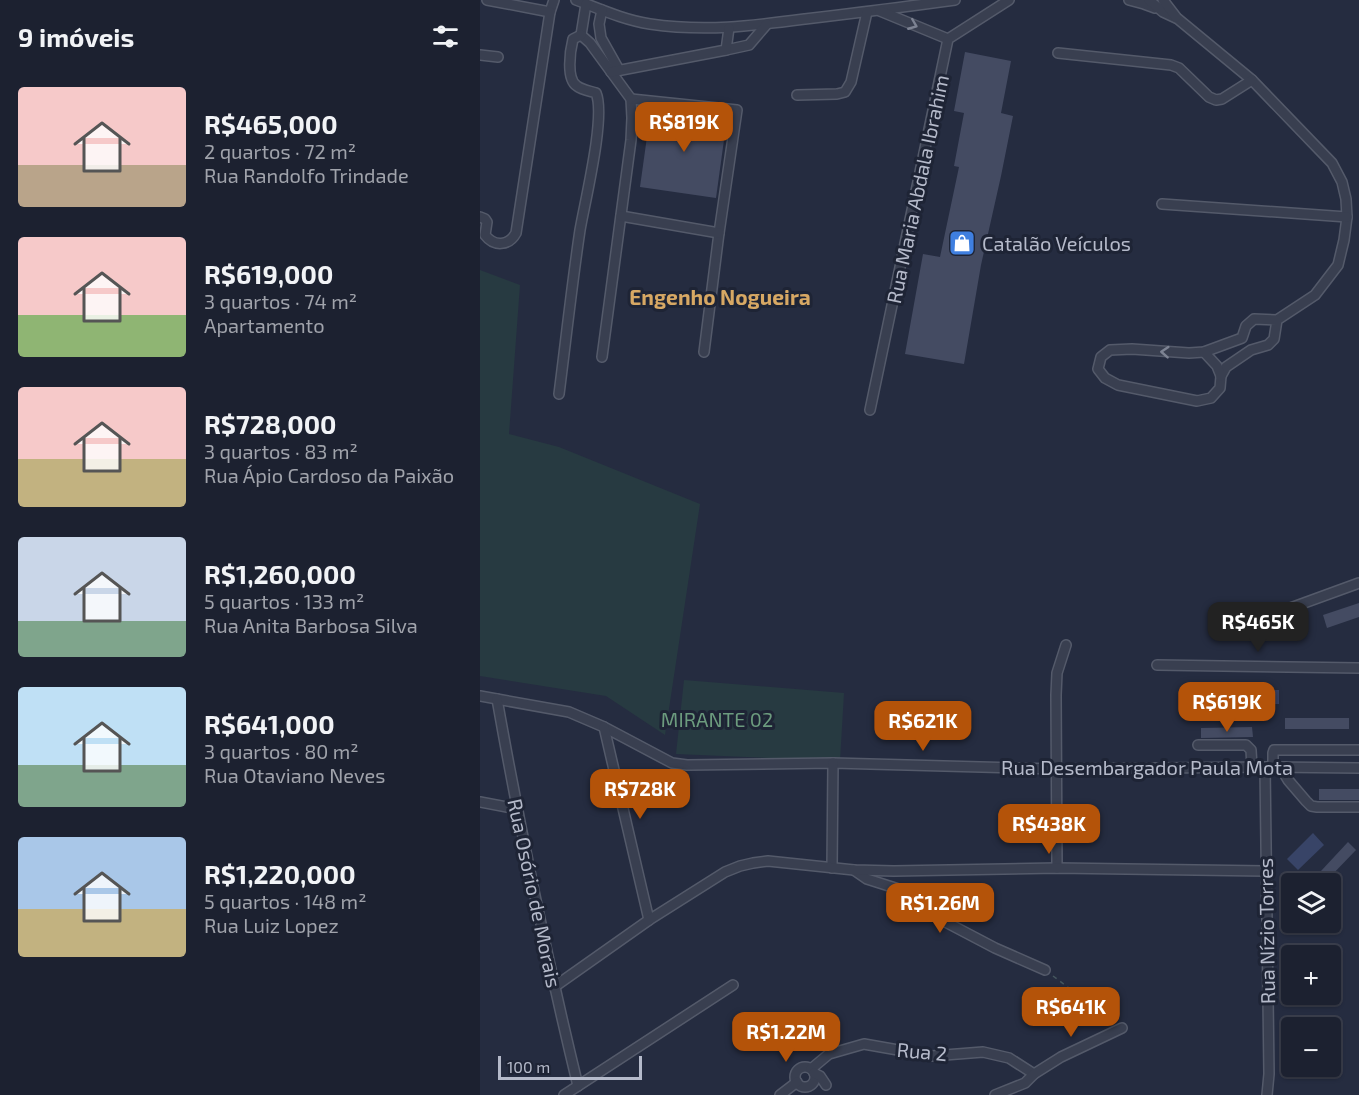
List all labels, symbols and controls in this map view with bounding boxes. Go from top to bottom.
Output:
one-way arrow [908,17,918,30]
icon: filters [429,20,462,53]
text: 9 imóveis [18,21,134,52]
street label: Rua Maria Abdala Ibrahim [881,73,953,305]
pin: R$819K [635,102,733,153]
text: R$465,000 [204,108,338,139]
text: R$819K [649,109,719,133]
icon: home [66,111,138,183]
text: 2 quartos · 72 m² [204,139,356,163]
text: Rua Randolfo Trindade [204,163,409,187]
shop icon: Catalão Veículos [947,228,977,258]
place label: Catalão Veículos [982,231,1131,255]
text: R$619,000 [204,258,333,289]
icon: home [66,261,138,333]
district label: Engenho Nogueira [629,284,811,309]
text: 3 quartos · 74 m² [204,289,357,313]
text: Apartamento [204,313,325,337]
one-way arrow [1160,345,1169,358]
text: R$728,000 [204,408,336,439]
icon: home [66,411,138,483]
text: 3 quartos · 83 m² [204,439,358,463]
text: Rua Ápio Cardoso da Paixão [204,463,454,487]
text: R$1,260,000 [204,558,356,589]
icon: home [66,561,138,633]
text: 5 quartos · 133 m² [204,589,364,613]
pin: R$465K [1209,602,1307,653]
text: R$465K [1222,609,1294,633]
text: Rua Anita Barbosa Silva [204,613,418,637]
pin: R$619K [1178,682,1276,733]
text: R$619K [1192,689,1262,713]
pin: R$621K [874,701,972,752]
park label: MIRANTE 02 [661,707,773,731]
text: R$641,000 [204,708,335,739]
text: R$621K [888,708,958,732]
icon: home [66,711,138,783]
text: 3 quartos · 80 m² [204,739,359,763]
street label: Rua Desembargador Paula Mota [1001,755,1293,779]
text: Rua Otaviano Neves [204,763,385,787]
pin: R$728K [591,769,689,820]
text: R$728K [604,776,676,800]
street label: Rua Osório de Morais [503,796,567,990]
pin: R$438K [1000,804,1098,855]
text: R$438K [1012,811,1086,835]
text: R$1,220,000 [204,858,356,889]
street label: Rua Nízio Torres [1253,858,1279,1004]
icon: home [66,861,138,933]
map controls [1281,873,1341,1077]
button: layers [1281,873,1341,933]
pin: R$1.26M [885,883,995,934]
text: 5 quartos · 148 m² [204,889,366,913]
text: R$1.26M [900,890,980,914]
text: Rua Luiz Lopez [204,913,339,937]
button: + [1281,945,1341,1005]
pin: R$641K [1022,987,1120,1038]
text: R$641K [1036,994,1106,1018]
pin: R$1.22M [731,1012,841,1063]
button: − [1281,1017,1341,1077]
text: R$1.22M [746,1019,826,1043]
street label: Rua 2 [896,1037,948,1065]
scale bar [498,1053,642,1080]
text: 100 m [507,1057,550,1076]

